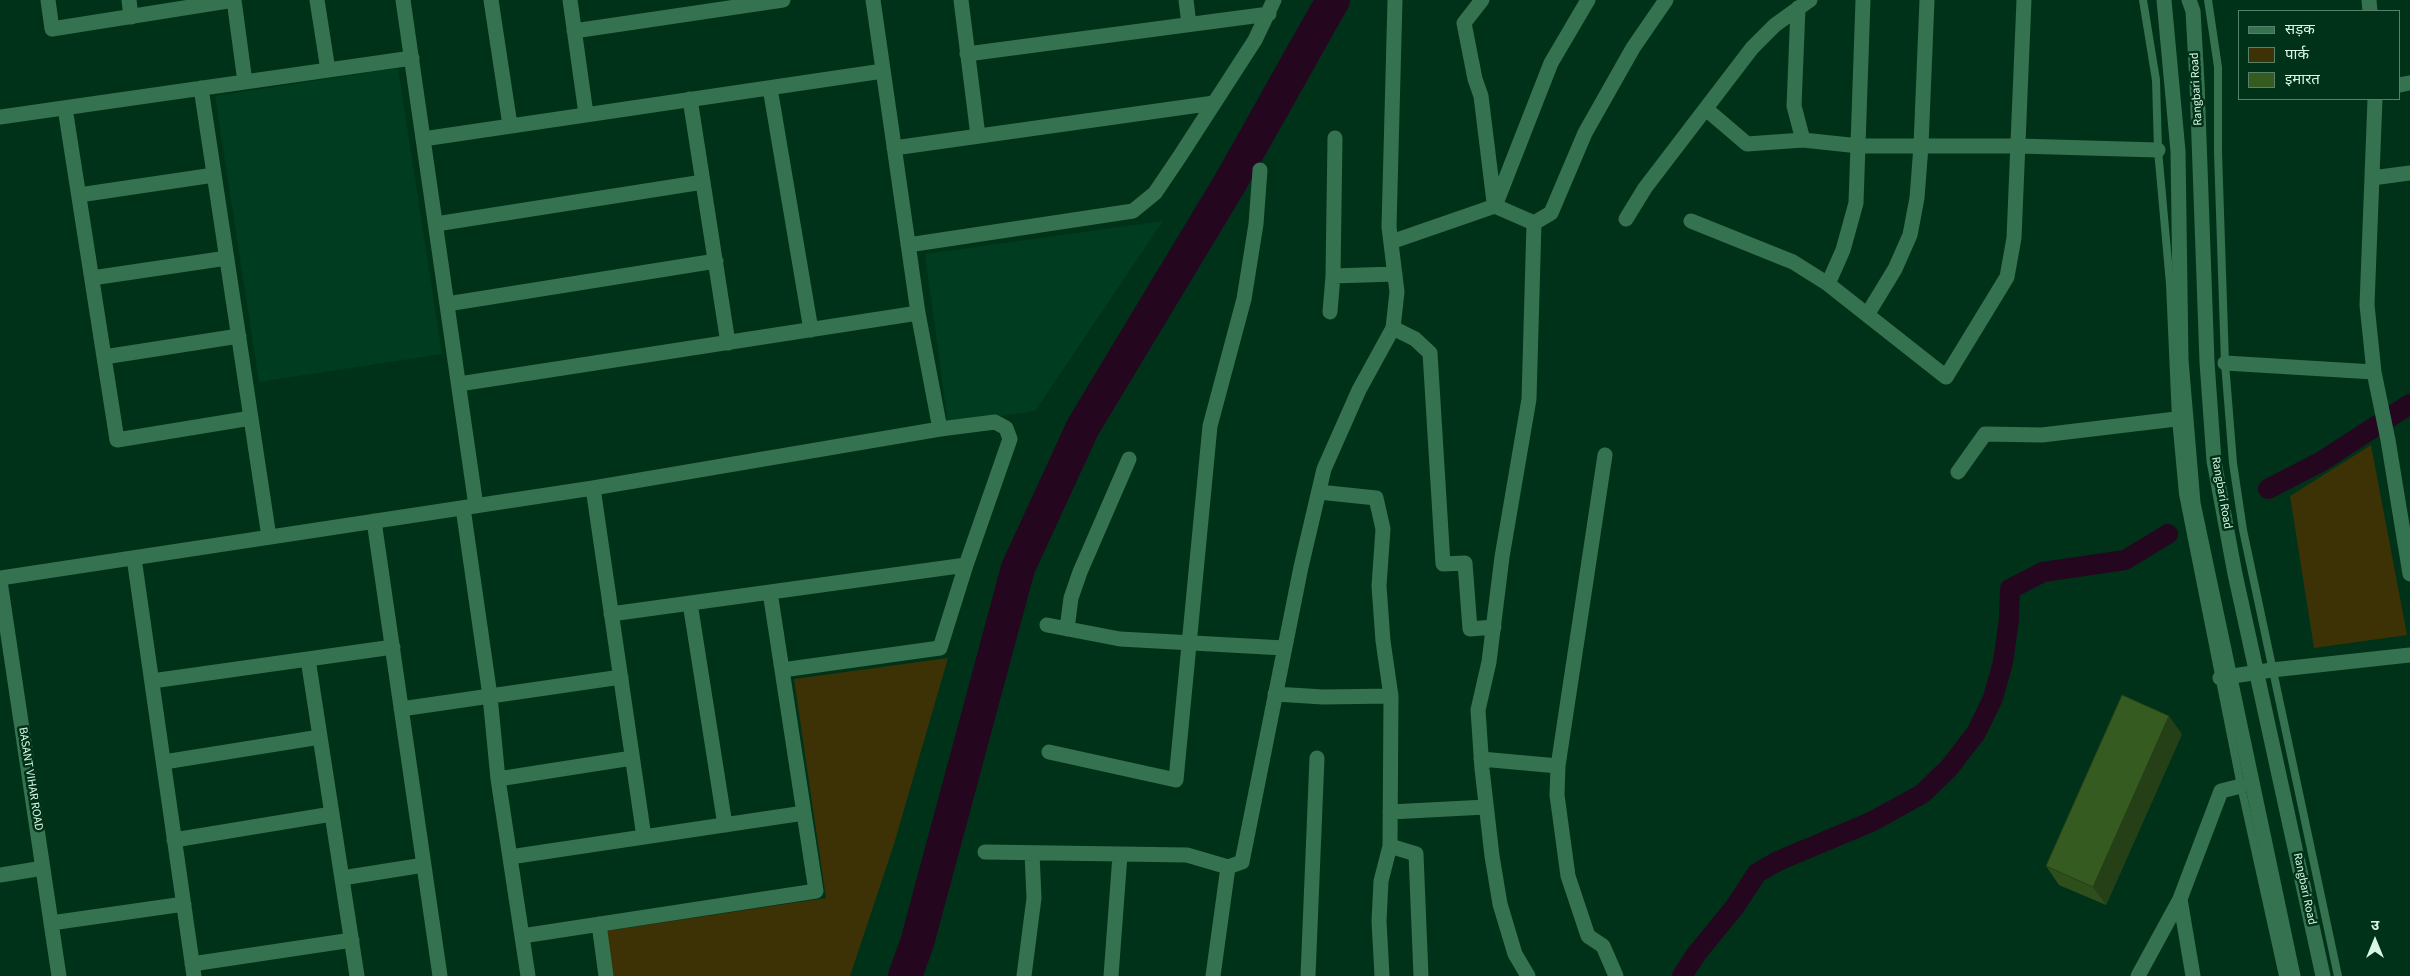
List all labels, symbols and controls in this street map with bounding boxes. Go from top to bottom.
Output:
legend [2238,10,2400,100]
text: सड़क [2285,19,2315,40]
text: पार्क [2285,44,2309,65]
street label: Rangbari Road [2188,52,2206,126]
text: इमारत [2285,69,2320,90]
street label: Rangbari Road [2208,456,2234,530]
street label: BASANT VIHAR ROAD [15,726,45,832]
street label: Rangbari Road [2289,852,2319,926]
north arrow [2350,916,2400,966]
text: उ [2371,916,2379,936]

